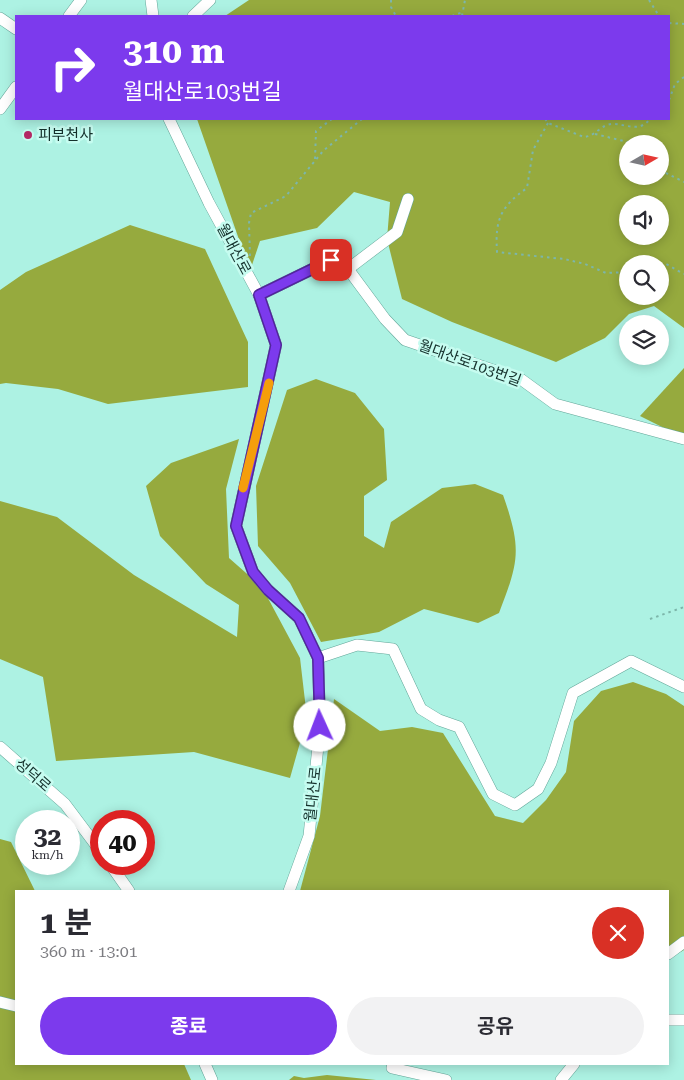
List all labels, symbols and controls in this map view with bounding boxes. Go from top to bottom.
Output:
text: 310 m [123,31,224,72]
icon: right [40,35,105,100]
text: 월대산로103번길 [123,79,281,104]
place label: 피부천사 [38,126,93,144]
marker: 피부천사 [22,129,34,141]
north arrow [619,135,669,185]
map controls [619,135,669,365]
button: sound [619,195,669,245]
street label: 월대산로 [213,220,255,278]
pin [310,239,352,281]
icon: arrive [317,246,345,274]
button: search [619,255,669,305]
button: layers [619,315,669,365]
street label: 월대산로103번길 [416,336,524,390]
position arrow [293,699,345,751]
street label: 성덕로 [11,755,55,795]
street label: 월대산로 [301,766,325,822]
speed limit sign: 40 [90,810,155,875]
text: 32 [33,822,62,851]
text: km/h [31,848,64,862]
text: 1 분 [40,905,92,940]
button: close [592,907,644,959]
text: 360 m · 13:01 [40,942,138,961]
button: 종료 [40,997,337,1055]
button: 공유 [347,997,644,1055]

